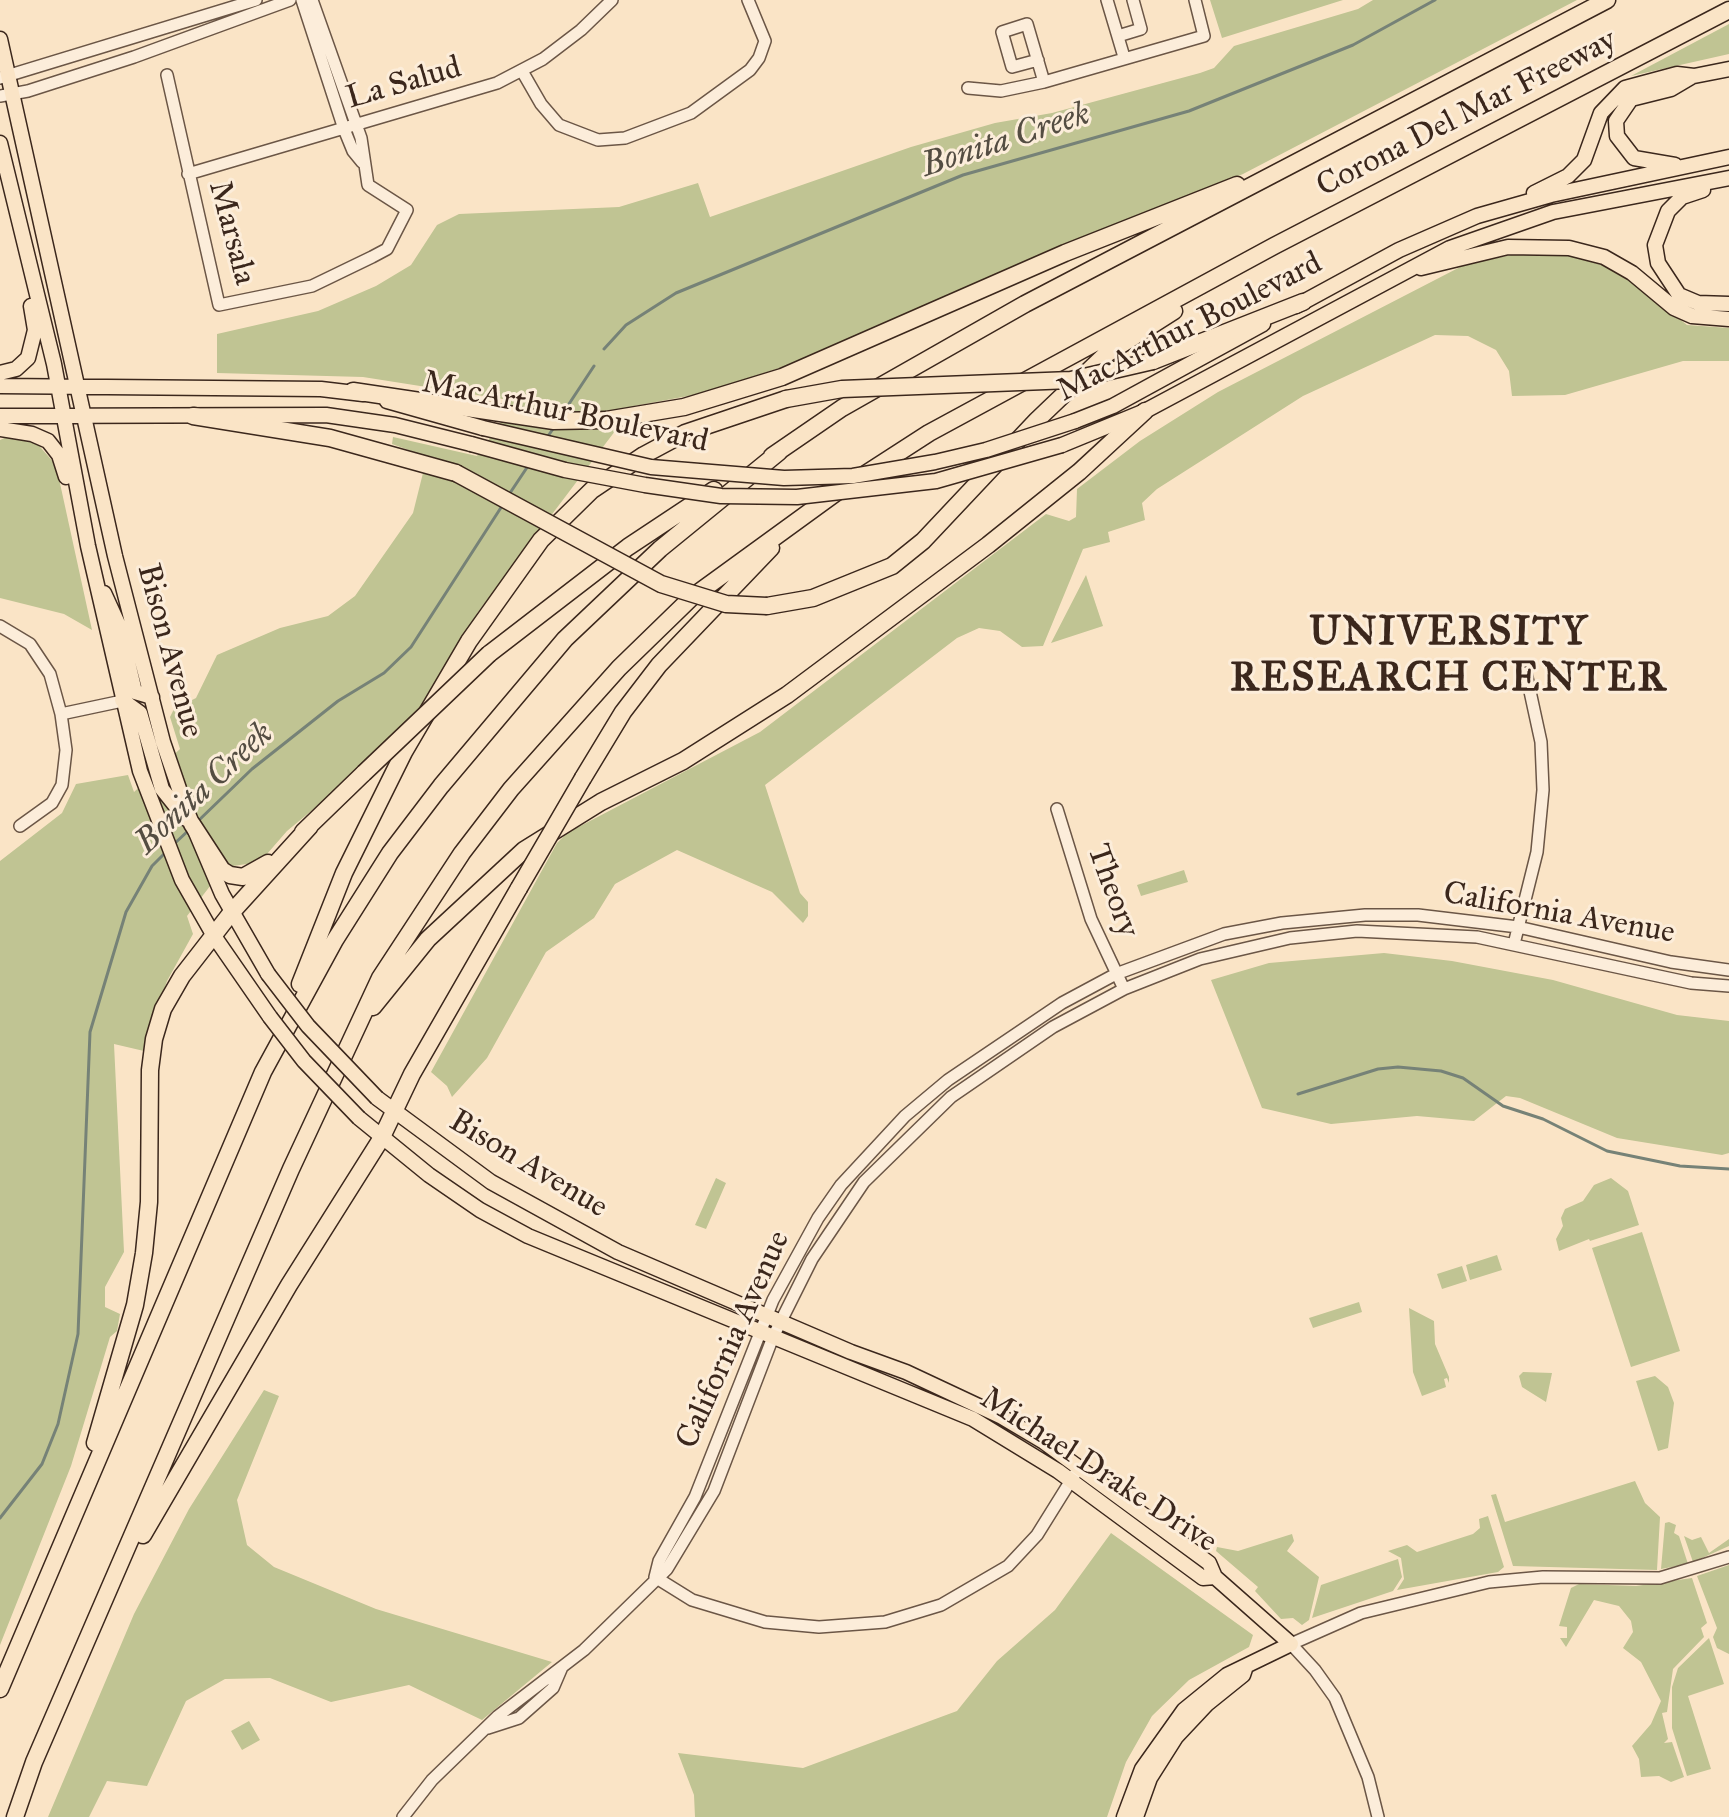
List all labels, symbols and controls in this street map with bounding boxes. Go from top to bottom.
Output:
street label: Corona Del Mar Freeway [1311,22,1623,206]
street label: La Salud [342,49,466,119]
water label: Bonita Creek [917,95,1095,187]
street label: Marsala [199,177,263,289]
street label: MacArthur Boulevard [1051,245,1329,411]
street label: MacArthur Boulevard [418,364,712,462]
street label: Bison Avenue [127,560,211,742]
district label: UNIVERSITY RESEARCH CENTER [1230,610,1668,704]
water label: Bonita Creek [127,715,283,863]
street label: Theory [1078,839,1146,943]
street label: California Avenue [1440,875,1678,953]
street label: Bison Avenue [442,1103,614,1227]
street label: California Avenue [669,1225,799,1455]
street label: Michael Drake Drive [972,1380,1224,1562]

